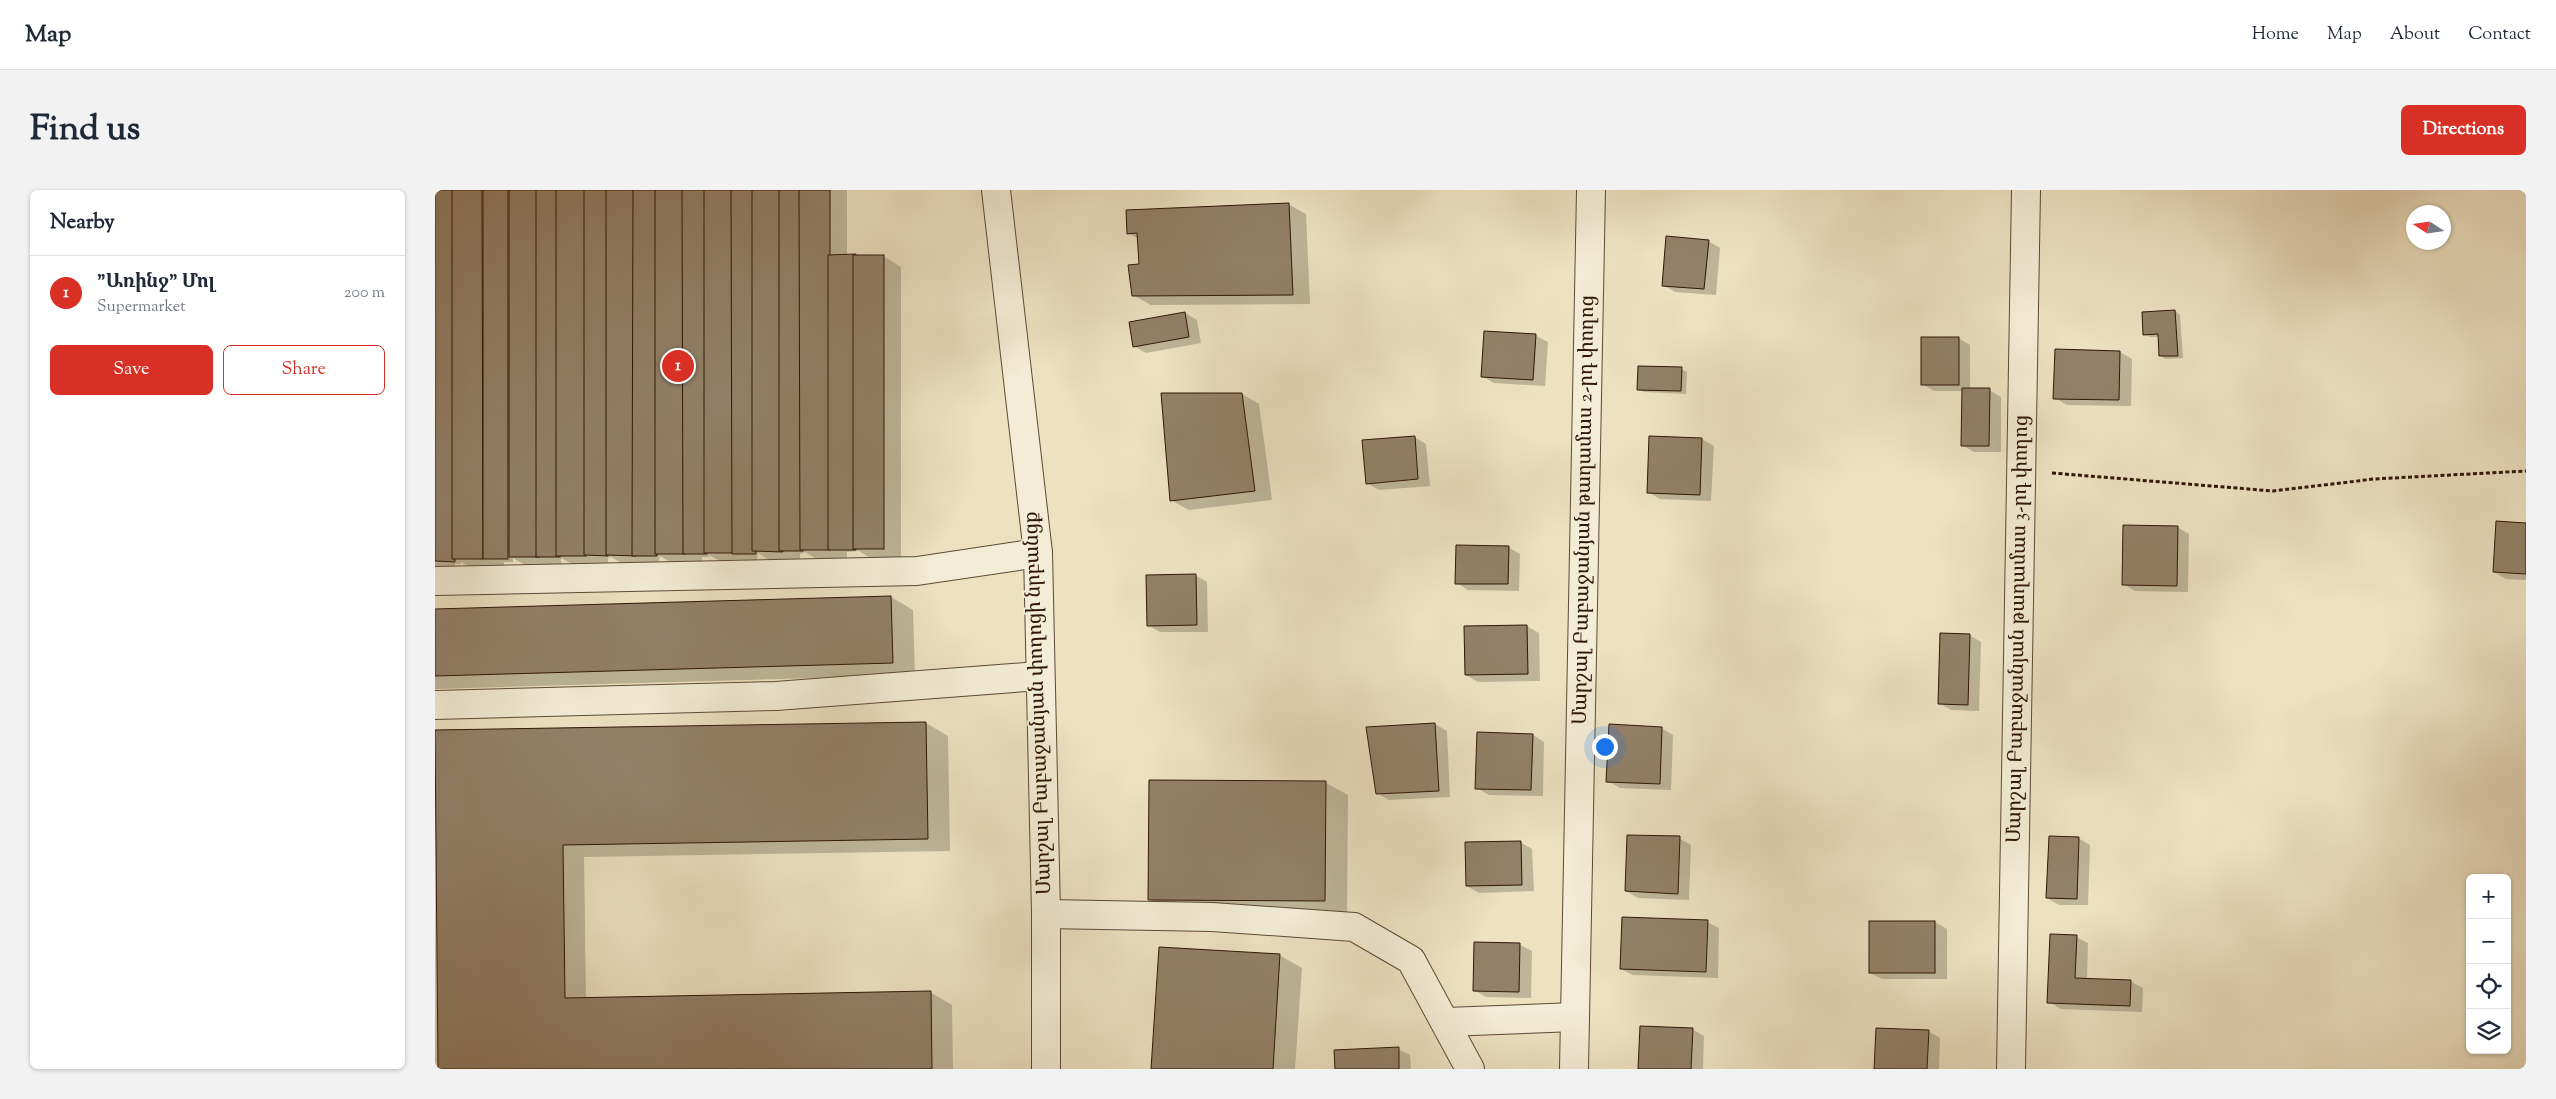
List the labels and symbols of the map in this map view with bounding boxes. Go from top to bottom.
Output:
north arrow [2406,205,2451,250]
street label: Մարշալ Բաբաջանյան թաղամաս 2-րդ փողոց [1567,295,1603,725]
pin: 1 [662,347,694,385]
street label: Մարշալ Բաբաջանյան թաղամաս 3-րդ փողոց [2001,415,2037,843]
street label: Մարշալ Բաբաջանյան փողոցի նրբանցք [1018,511,1060,895]
your location [1592,734,1618,760]

